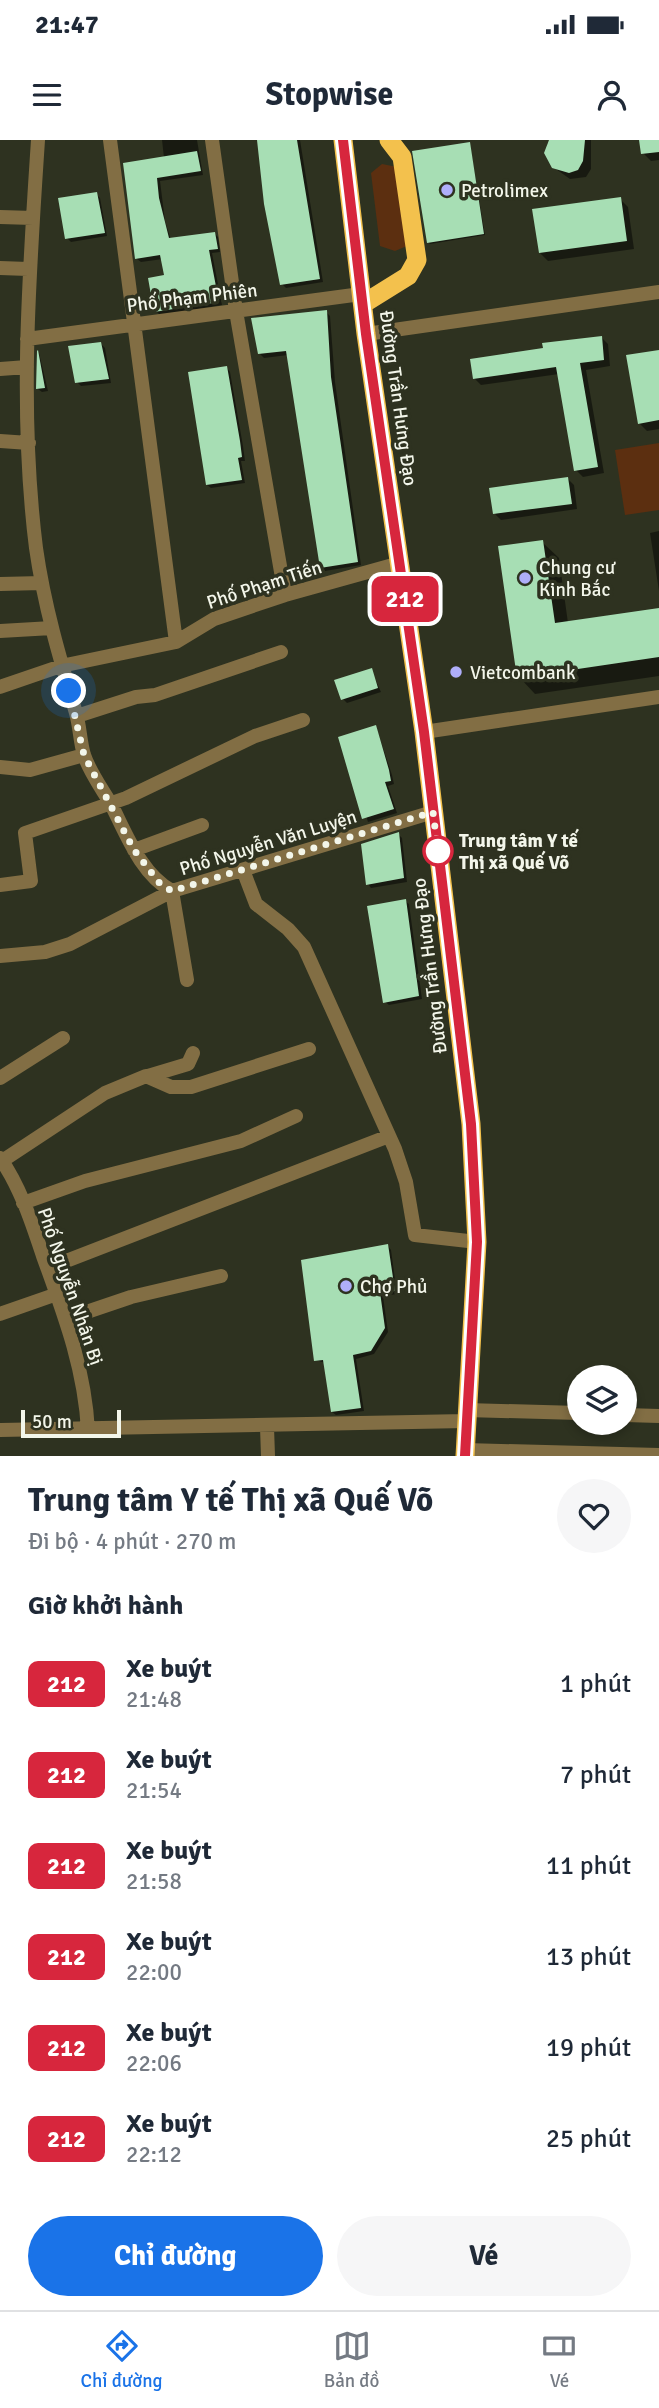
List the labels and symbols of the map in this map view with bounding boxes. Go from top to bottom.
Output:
place label: Petrolimex [461,179,548,203]
marker: Petrolimex [439,182,455,198]
street label: Phố Phạm Phiên [125,278,259,318]
street label: Đường Trần Hưng Đạo [374,309,422,488]
street label: Phố Phạm Tiến [204,555,325,615]
place label: Chung cư Kinh Bắc [539,556,616,602]
marker: Chung cư Kinh Bắc [517,570,533,586]
line badge: 212 [365,576,445,622]
place label: Vietcombank [470,661,576,685]
marker: Vietcombank [448,664,464,680]
your location [51,673,86,708]
street label: Phố Nguyễn Văn Luyện [177,805,360,881]
place label: Trung tâm Y tế Thị xã Quế Võ [459,828,579,875]
marker: Trung tâm Y tế Thị xã Quế Võ [423,836,453,866]
street label: Đường Trần Hưng Đạo [407,876,453,1055]
street label: Phố Nguyễn Nhân Bị [32,1204,108,1368]
place label: Chợ Phủ [360,1275,427,1299]
marker: Chợ Phủ [338,1278,354,1294]
scale bar [21,1407,121,1439]

